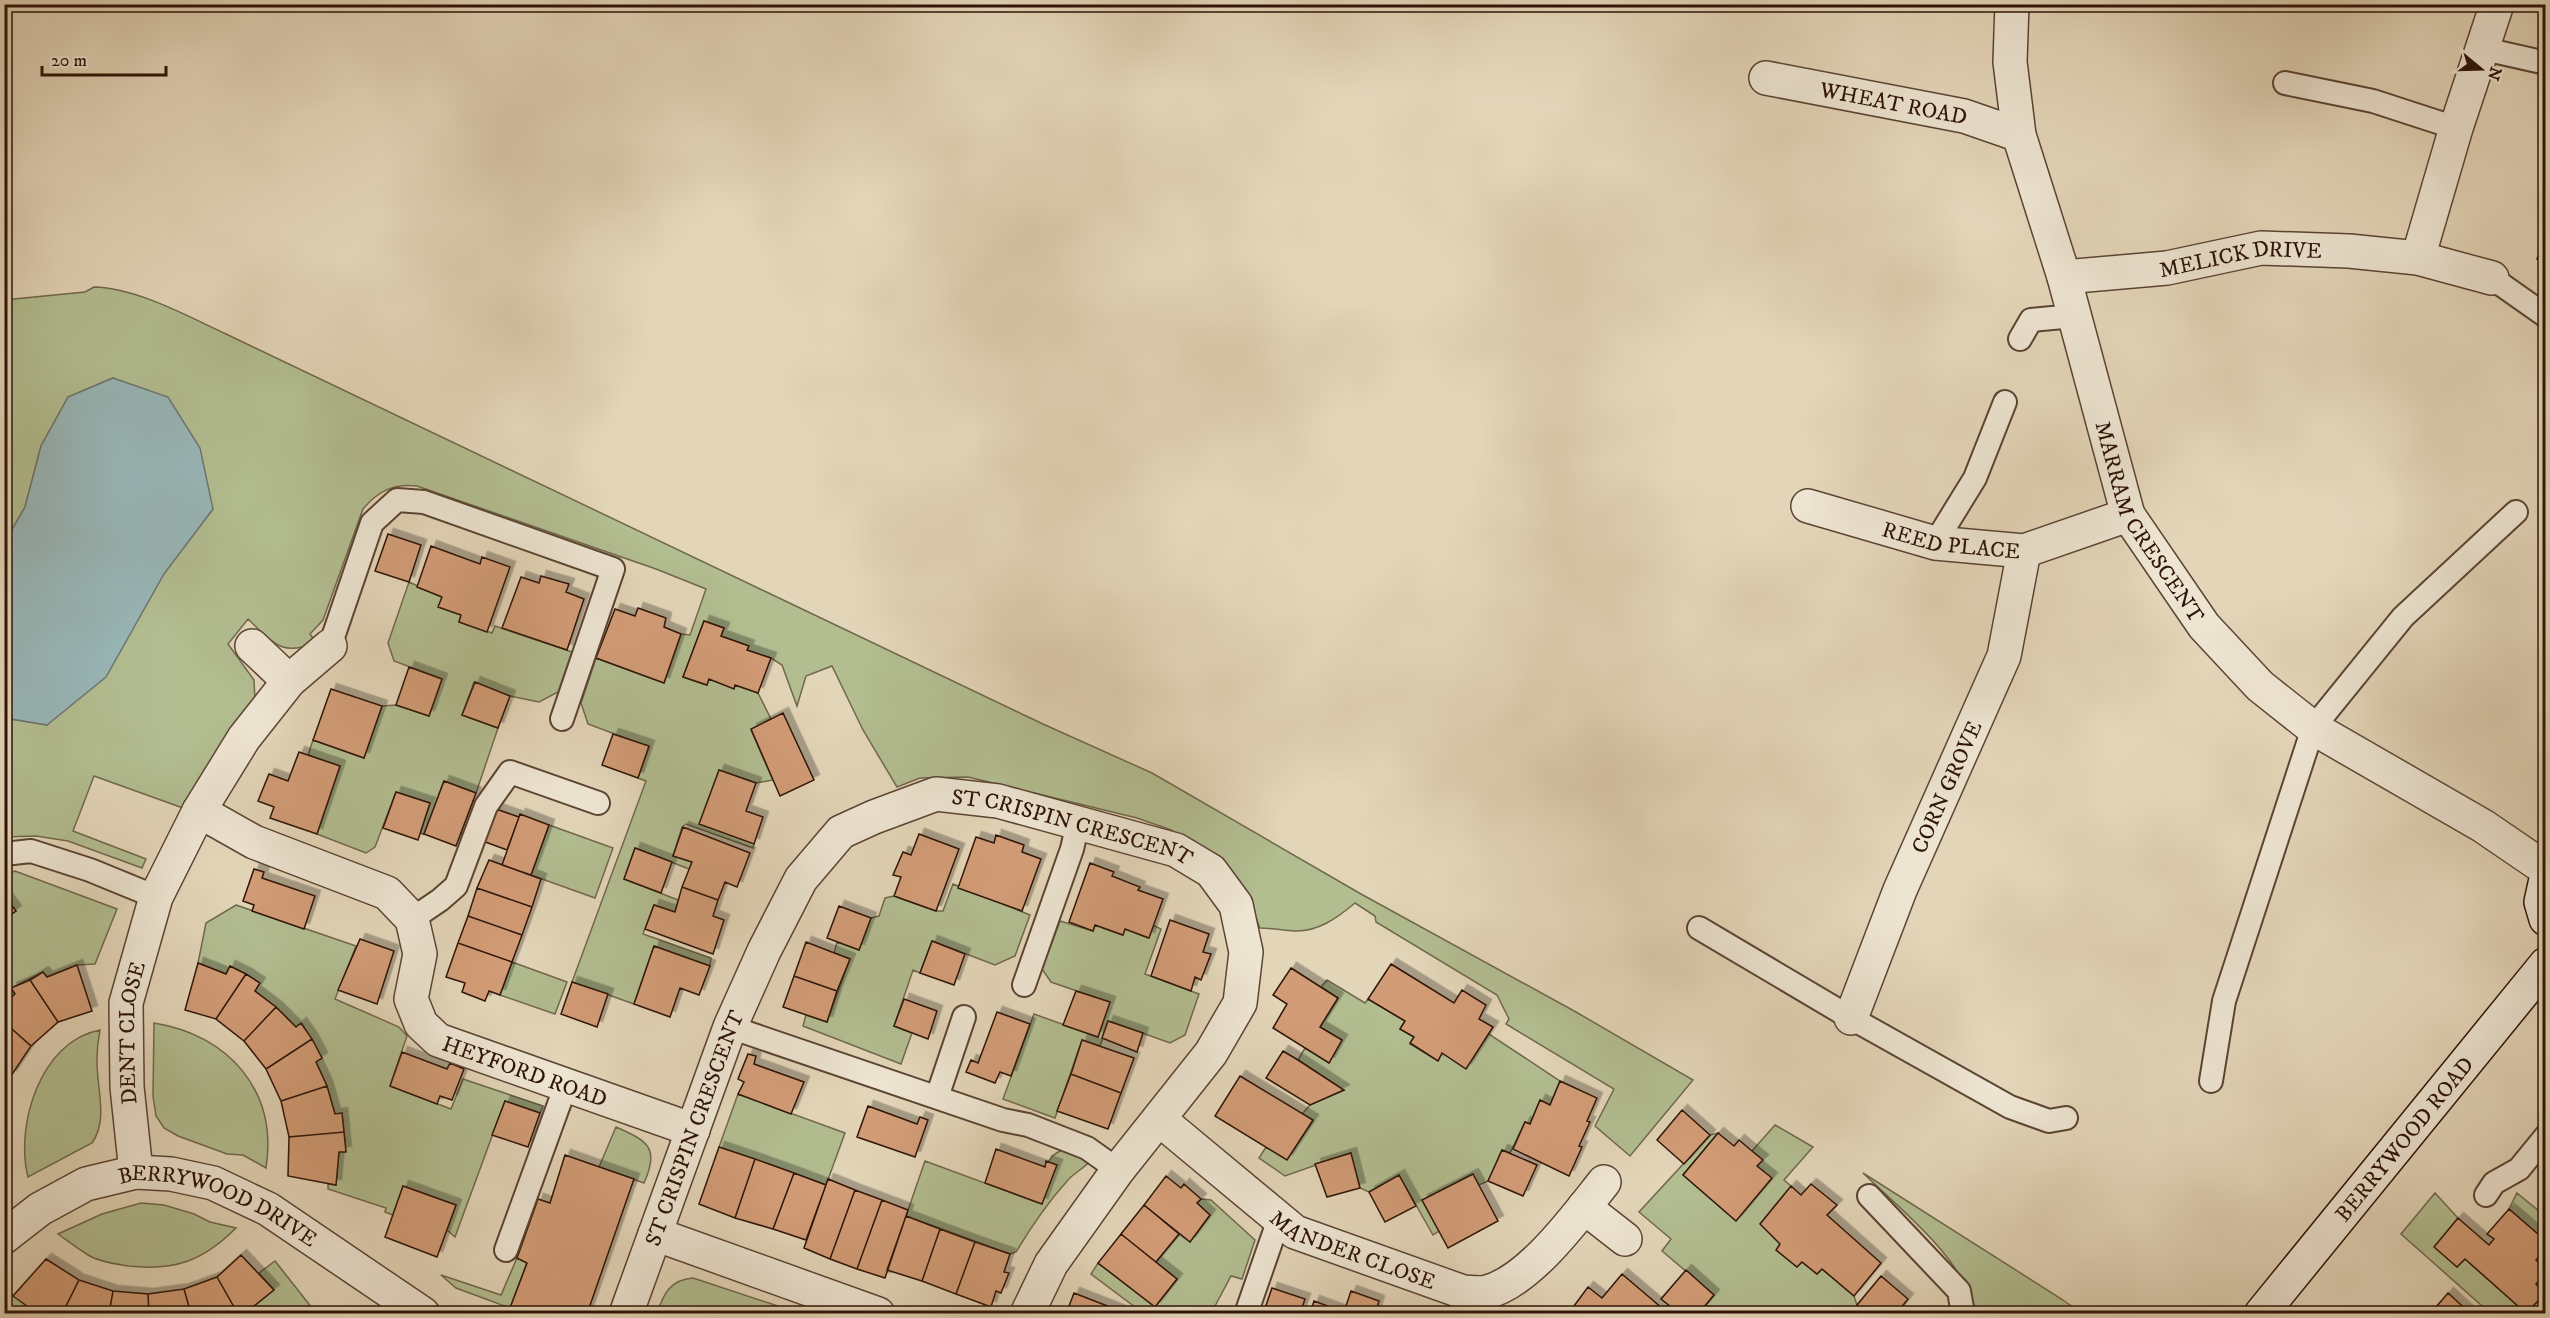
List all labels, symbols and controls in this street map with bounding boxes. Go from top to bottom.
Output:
scale bar [42,39,166,77]
north arrow [2451,39,2511,99]
text: 20 m [51,50,87,72]
text: N [2483,64,2506,83]
street label: WHEAT ROAD [1817,76,1969,131]
street label: MELICK DRIVE [2157,235,2322,284]
street label: MARRAM CRESCENT [2088,418,2210,628]
street label: REED PLACE [1879,516,2021,566]
street label: CORN GROVE [1906,717,1988,858]
street label: ST CRISPIN CRESCENT [950,784,1198,872]
street label: DENT CLOSE [114,959,152,1106]
street label: ST CRISPIN CRESCENT [640,1006,751,1250]
street label: HEYFORD ROAD [438,1031,611,1114]
street label: BERRYWOOD ROAD [2330,1052,2480,1228]
street label: BERRYWOOD DRIVE [115,1160,322,1253]
street label: MANDER CLOSE [1264,1205,1439,1296]

